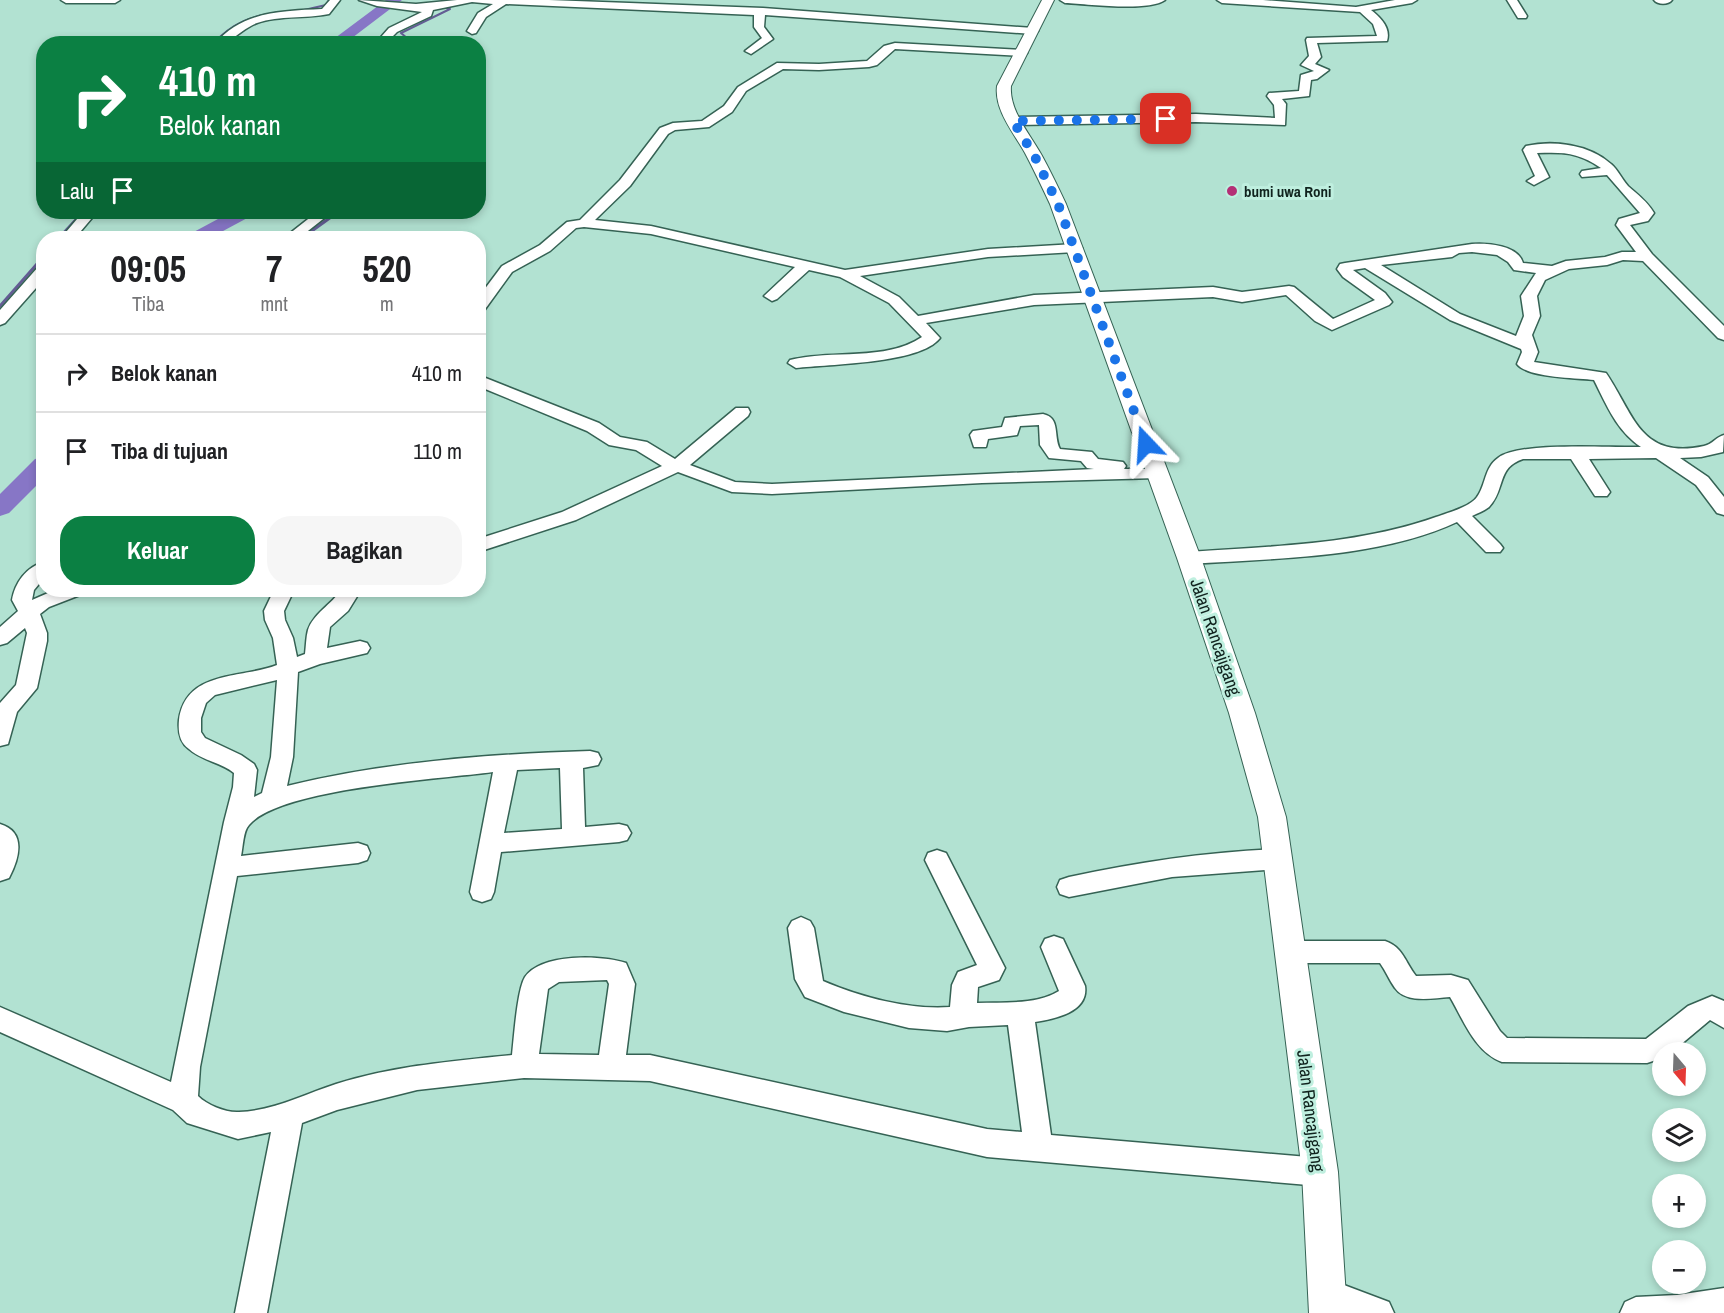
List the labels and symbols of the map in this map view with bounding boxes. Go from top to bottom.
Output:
pin [1140,93,1191,144]
place label: bumi uwa Roni [1244,181,1331,202]
marker: bumi uwa Roni [1225,184,1239,198]
position arrow [1114,412,1178,476]
street label: Jalan Rancajigang [1184,575,1248,700]
north arrow [1652,1042,1706,1096]
street label: Jalan Rancajigang [1291,1049,1331,1174]

